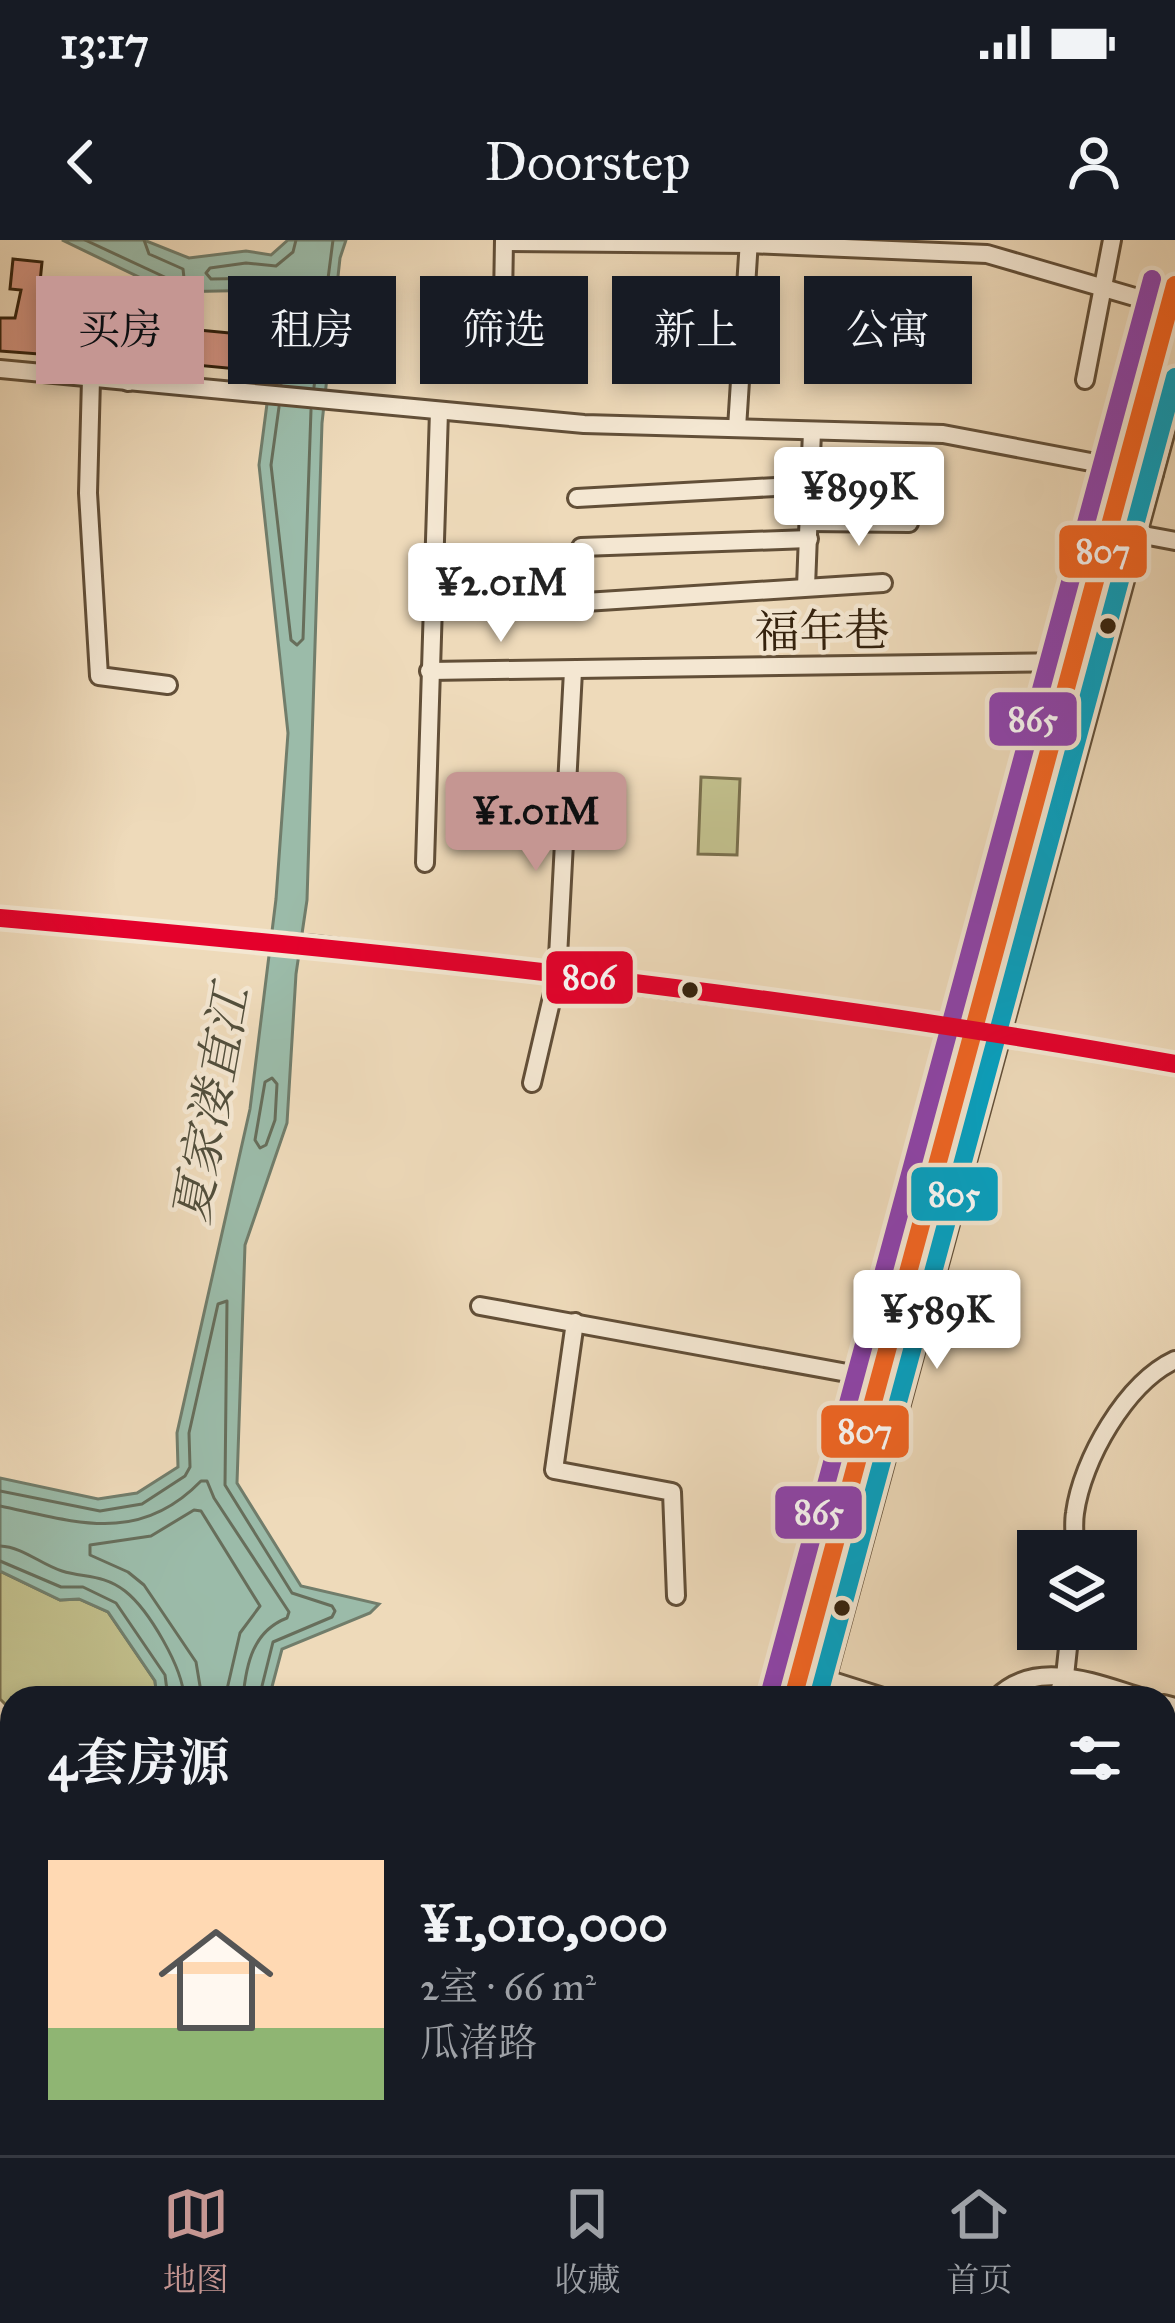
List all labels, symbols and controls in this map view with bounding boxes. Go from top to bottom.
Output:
text: 13:17 [60,15,149,70]
icon: back [48,129,114,195]
text: Doorstep [484,129,691,195]
icon: person [1061,129,1127,195]
chip: 买房 [36,276,204,384]
chip: 租房 [228,276,396,384]
chip: 筛选 [420,276,588,384]
chip: 新上 [612,276,780,384]
chip: 公寓 [804,276,972,384]
pin: ¥899K [775,447,943,549]
text: ¥899K [801,462,917,510]
line badge: 807 [1057,523,1149,580]
text: 807 [1076,532,1130,572]
pin: ¥2.01M [403,543,599,645]
text: ¥2.01M [435,558,567,606]
street label: 福年巷 [754,602,890,660]
unlabelled marker [1097,615,1119,637]
line badge: 865 [987,690,1079,748]
text: 865 [1008,700,1059,740]
pin: ¥1.01M [438,772,634,874]
text: ¥1.01M [472,787,600,835]
line badge: 806 [544,949,635,1006]
text: 806 [562,958,618,998]
water label: 夏家溇直江 [161,976,262,1228]
unlabelled marker [679,979,701,1001]
line badge: 805 [909,1165,1000,1223]
text: 805 [928,1175,981,1215]
pin: ¥589K [853,1270,1021,1372]
text: ¥589K [880,1285,994,1333]
line badge: 807 [819,1403,911,1460]
text: 807 [838,1412,892,1452]
line badge: 865 [773,1484,864,1541]
text: 865 [794,1493,845,1533]
map controls [1017,1530,1137,1650]
button: layers [1017,1530,1137,1650]
unlabelled marker [831,1597,853,1619]
icon: filters [1062,1725,1128,1791]
text: 4套房源 [48,1732,229,1794]
text: ¥1,010,000 [420,1893,668,1955]
icon: home [144,1908,288,2052]
text: 2室 · 66 m² [420,1963,596,2011]
text: 瓜渚路 [420,2019,537,2067]
tab: 地图 [163,2181,229,2300]
tab: 收藏 [554,2181,620,2300]
tab: 首页 [946,2181,1012,2300]

